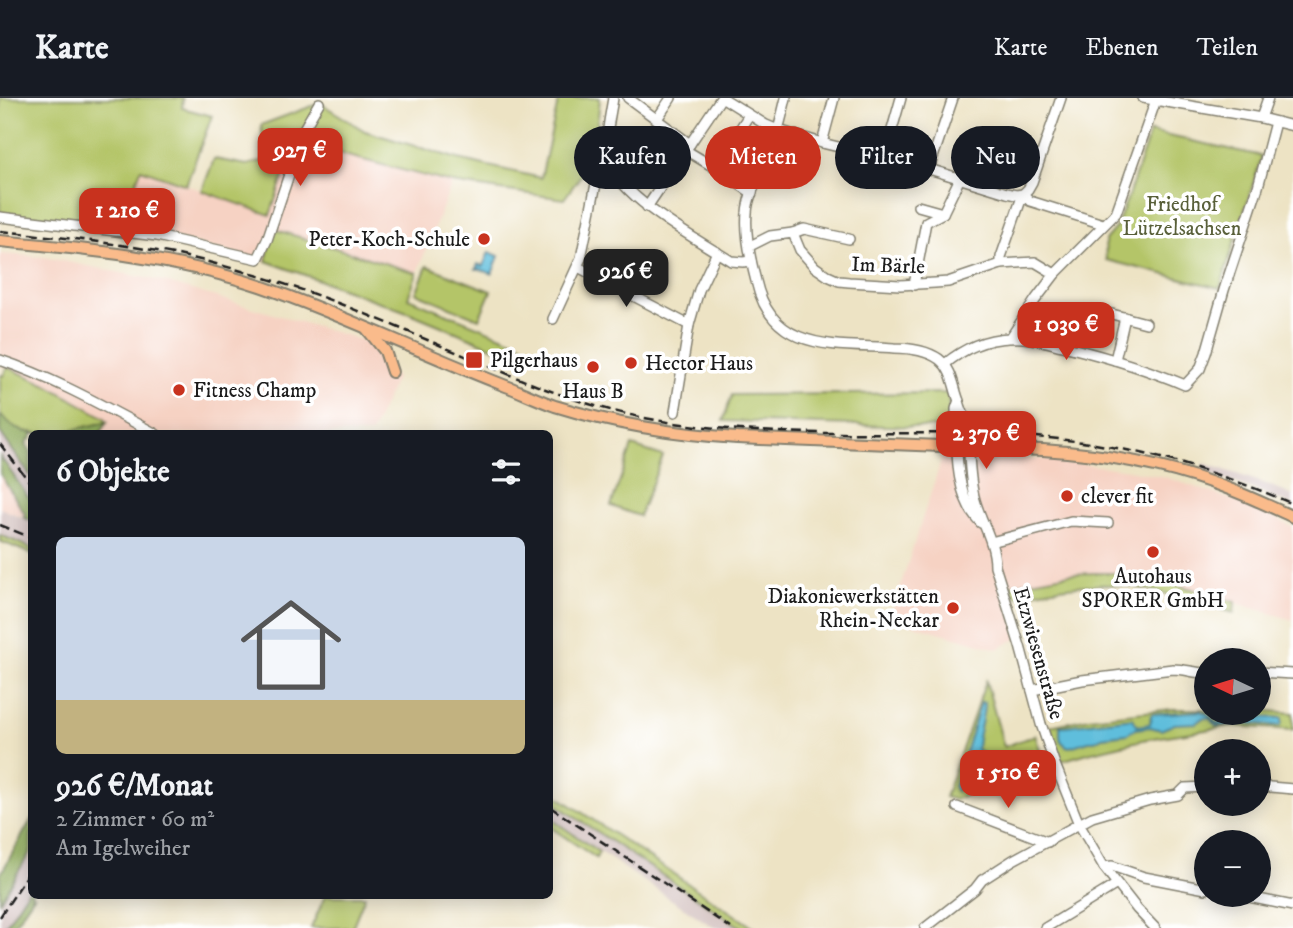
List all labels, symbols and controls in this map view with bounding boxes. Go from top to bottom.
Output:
text: Karte [35,28,109,69]
text: Karte [994,33,1047,63]
text: Ebenen [1085,33,1159,63]
text: Teilen [1197,33,1258,63]
chip: Kaufen [574,126,691,189]
chip: Mieten [705,126,821,189]
chip: Filter [835,126,937,189]
chip: Neu [951,126,1040,189]
pin: 927 € [251,129,349,188]
text: 927 € [274,136,326,165]
pin: 1 210 € [62,188,192,248]
park label: Friedhof Lützelsachsen [1123,192,1241,242]
text: 1 210 € [95,196,159,225]
place label: Peter-Koch-Schule [308,227,470,253]
marker: Peter-Koch-Schule [476,231,492,247]
pin: 926 € [577,250,675,309]
street label: Im Bärle [851,252,926,280]
text: 926 € [599,257,653,286]
pin: 1 030 € [1001,302,1131,362]
text: 1 030 € [1033,310,1099,339]
place label: Pilgerhaus [490,348,578,374]
marker: Pilgerhaus [464,350,484,370]
place label: Hector Haus [645,351,753,377]
marker: Hector Haus [623,355,639,371]
marker: Haus B [585,359,601,375]
place label: Fitness Champ [193,378,316,404]
place label: Haus B [562,379,624,405]
marker: Fitness Champ [171,382,187,398]
pin: 2 370 € [921,412,1051,471]
text: 2 370 € [952,419,1020,448]
icon: filters [487,453,525,491]
text: 6 Objekte [56,454,170,491]
place label: clever fit [1081,484,1154,510]
marker: clever fit [1059,488,1075,504]
marker: Autohaus SPORER GmbH [1145,544,1161,560]
place label: Autohaus SPORER GmbH [1082,564,1224,614]
icon: home [228,582,354,708]
place label: Diakoniewerkstätten Rhein-Neckar [768,584,939,634]
street label: Etzwiesenstraße [1007,584,1069,723]
marker: Diakoniewerkstätten Rhein-Neckar [945,600,961,616]
north arrow [1194,648,1270,724]
map controls [1194,648,1271,907]
button: + [1194,739,1271,816]
pin: 1 510 € [943,750,1073,810]
text: 1 510 € [976,758,1040,787]
text: 926 €/Monat [56,768,213,805]
text: 2 Zimmer · 60 m² [56,805,214,834]
button: − [1194,830,1271,907]
text: Am Igelweiher [56,834,190,863]

